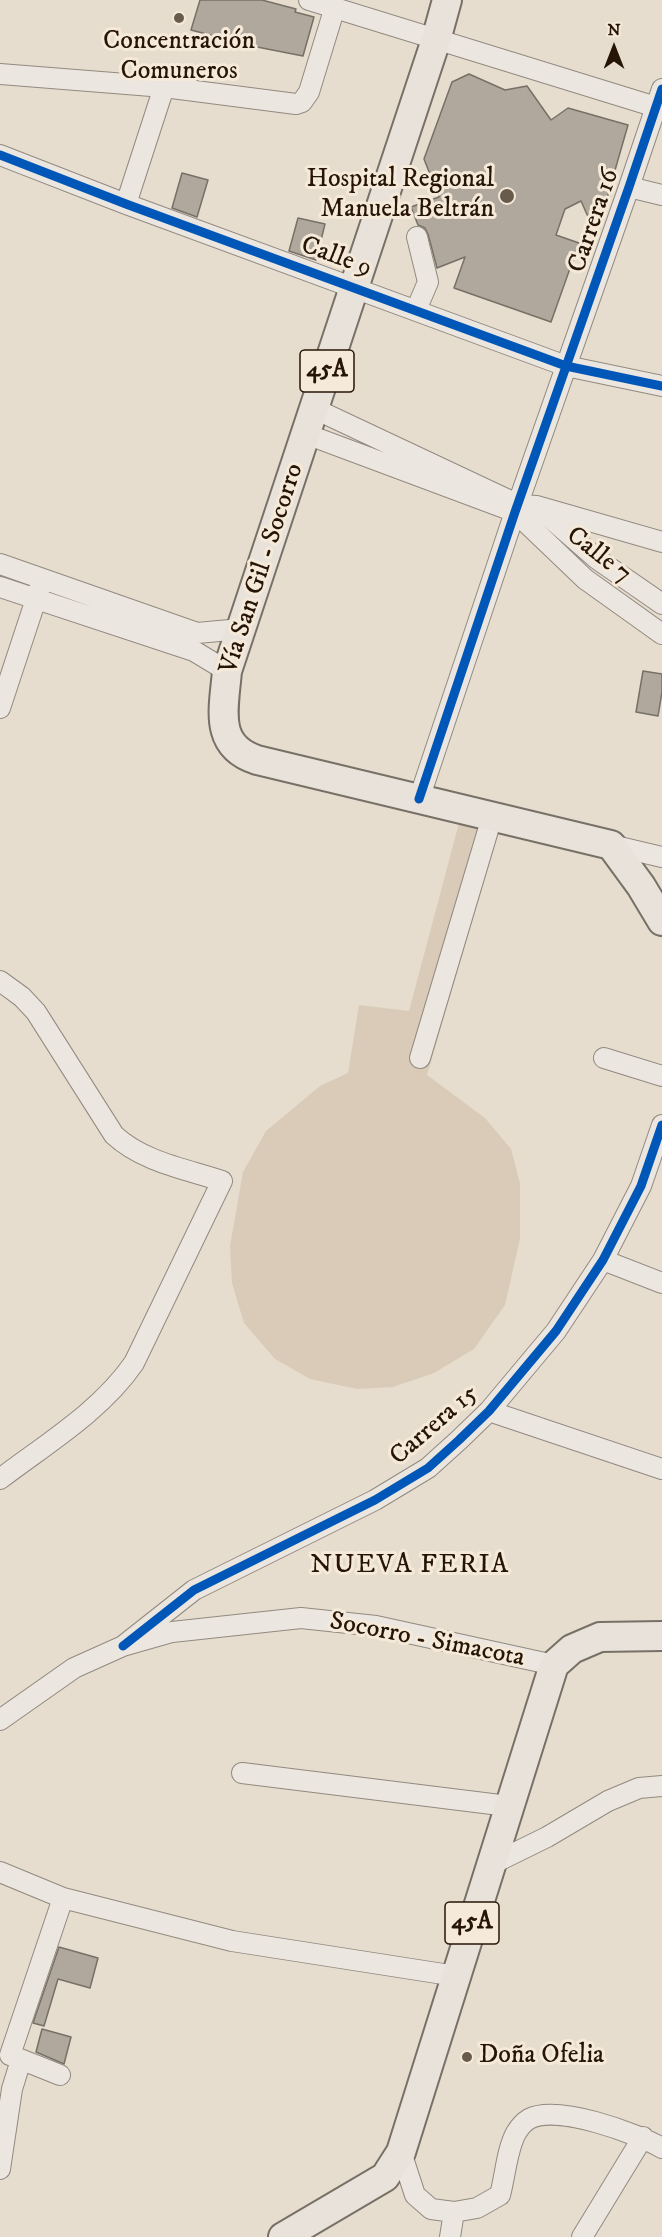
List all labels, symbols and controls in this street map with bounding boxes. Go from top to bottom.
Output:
marker: Concentración Comuneros [172,11,186,25]
north arrow [584,18,644,78]
text: N [607,20,621,40]
place label: Concentración Comuneros [103,27,255,88]
place label: Hospital Regional Manuela Beltrán [306,165,494,226]
street label: Carrera 16 [563,165,627,277]
marker: Hospital Regional Manuela Beltrán [498,187,516,205]
street label: Calle 9 [296,231,376,285]
road number: 45A [300,350,354,392]
street label: Vía San Gil - Socorro [214,460,312,678]
street label: Calle 7 [559,521,637,591]
street label: Carrera 15 [384,1379,486,1473]
district label: NUEVA FERIA [310,1550,510,1582]
street label: Socorro - Simacota [327,1607,527,1675]
road number: 45A [445,1902,499,1944]
place label: Doña Ofelia [479,2041,604,2073]
marker: Doña Ofelia [460,2050,474,2064]

